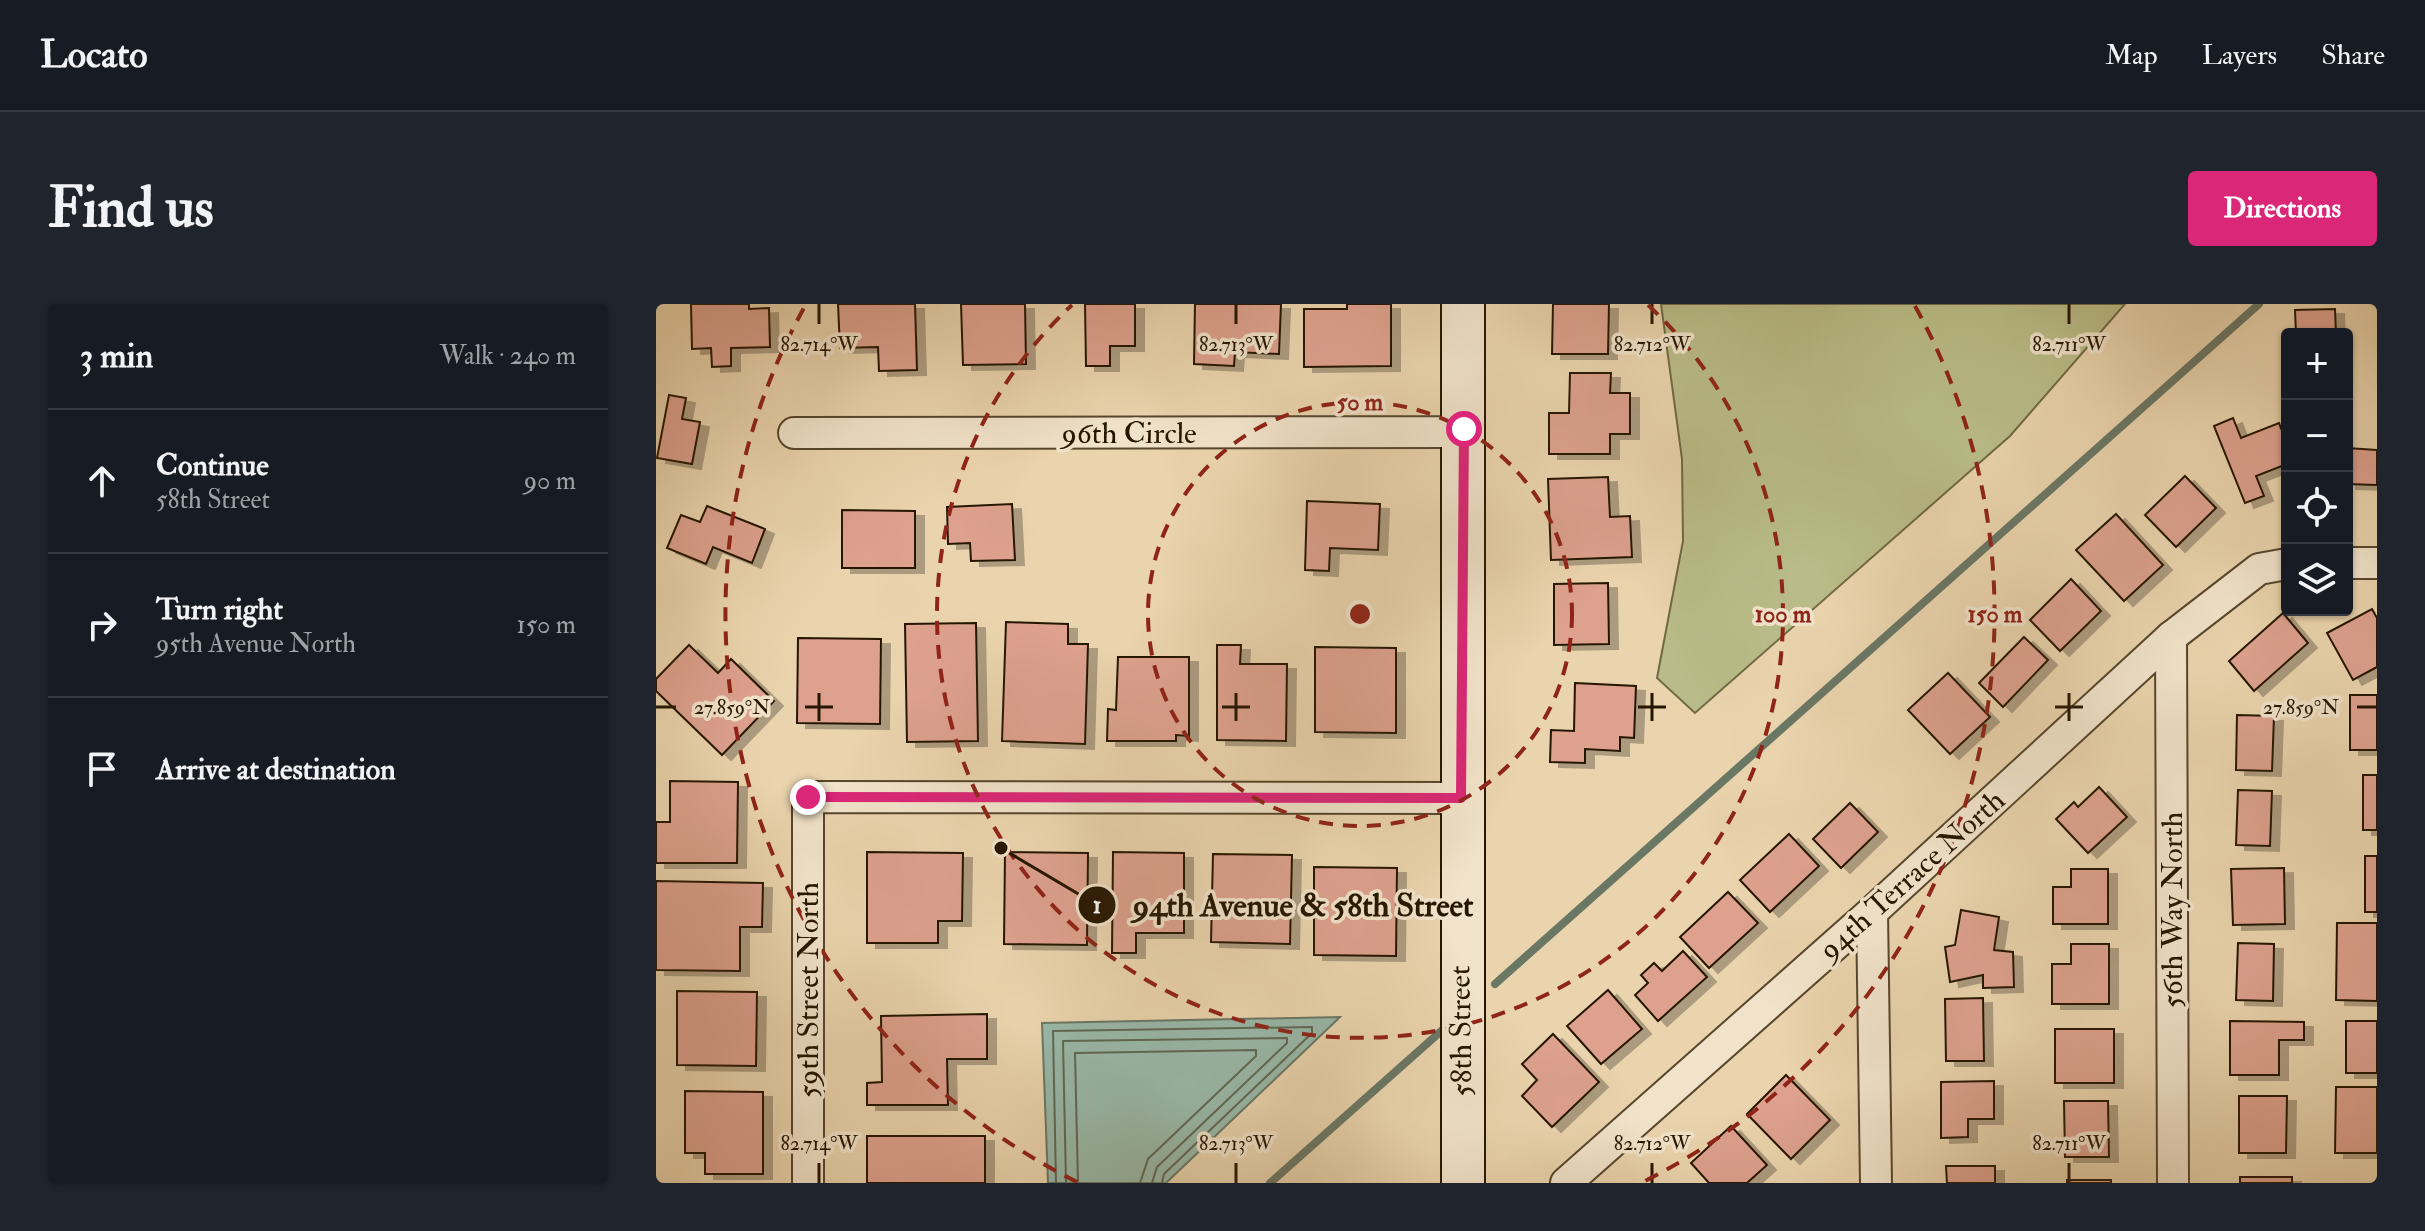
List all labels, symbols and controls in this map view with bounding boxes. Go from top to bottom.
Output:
text: Locato [40,31,147,79]
text: Map [2105,38,2158,73]
text: Layers [2202,38,2277,73]
text: Share [2321,38,2385,73]
button: Directions [2188,171,2377,246]
text: Find us [48,173,214,244]
map controls [2281,328,2353,616]
button: + [2281,328,2353,400]
text: 82.714°W [780,332,858,357]
text: 82.713°W [1199,332,1274,357]
text: 82.712°W [1614,332,1691,357]
text: 82.711°W [2032,332,2106,357]
text: 3 min [80,335,153,378]
text: Walk · 240 m [440,340,576,372]
text: 50 m [1337,387,1384,418]
button: − [2281,400,2353,472]
route start [1446,411,1482,447]
street label: 96th Circle [1059,415,1197,452]
text: Continue [156,447,269,484]
icon: ahead [80,459,124,503]
text: 90 m [524,465,576,497]
button: locate [2281,472,2353,544]
text: 58th Street [156,484,270,516]
button: layers [2281,544,2353,616]
text: Turn right [156,591,283,628]
text: 100 m [1755,599,1812,630]
text: 150 m [1968,599,2023,630]
centre of rings [1346,600,1374,628]
icon: right [80,603,124,647]
text: 150 m [517,609,576,641]
text: 95th Avenue North [156,628,356,660]
text: 27.859°N [694,695,770,720]
text: 27.859°N [2263,695,2339,720]
icon: arrive [80,747,124,791]
text: Arrive at destination [156,751,396,788]
route end [790,779,826,815]
street label: 94th Terrace North [1810,782,2013,969]
street label: 56th Way North [2154,811,2191,1008]
callout: 94th Avenue & 58th Street [1077,877,1489,933]
street label: 59th Street North [790,882,827,1098]
text: 94th Avenue & 58th Street [1130,886,1474,926]
text: 1 [1093,890,1101,921]
street label: 58th Street [1441,965,1481,1097]
text: 82.714°W [780,1131,858,1156]
text: 82.713°W [1199,1131,1274,1156]
text: 82.712°W [1614,1131,1691,1156]
text: 82.711°W [2032,1131,2106,1156]

